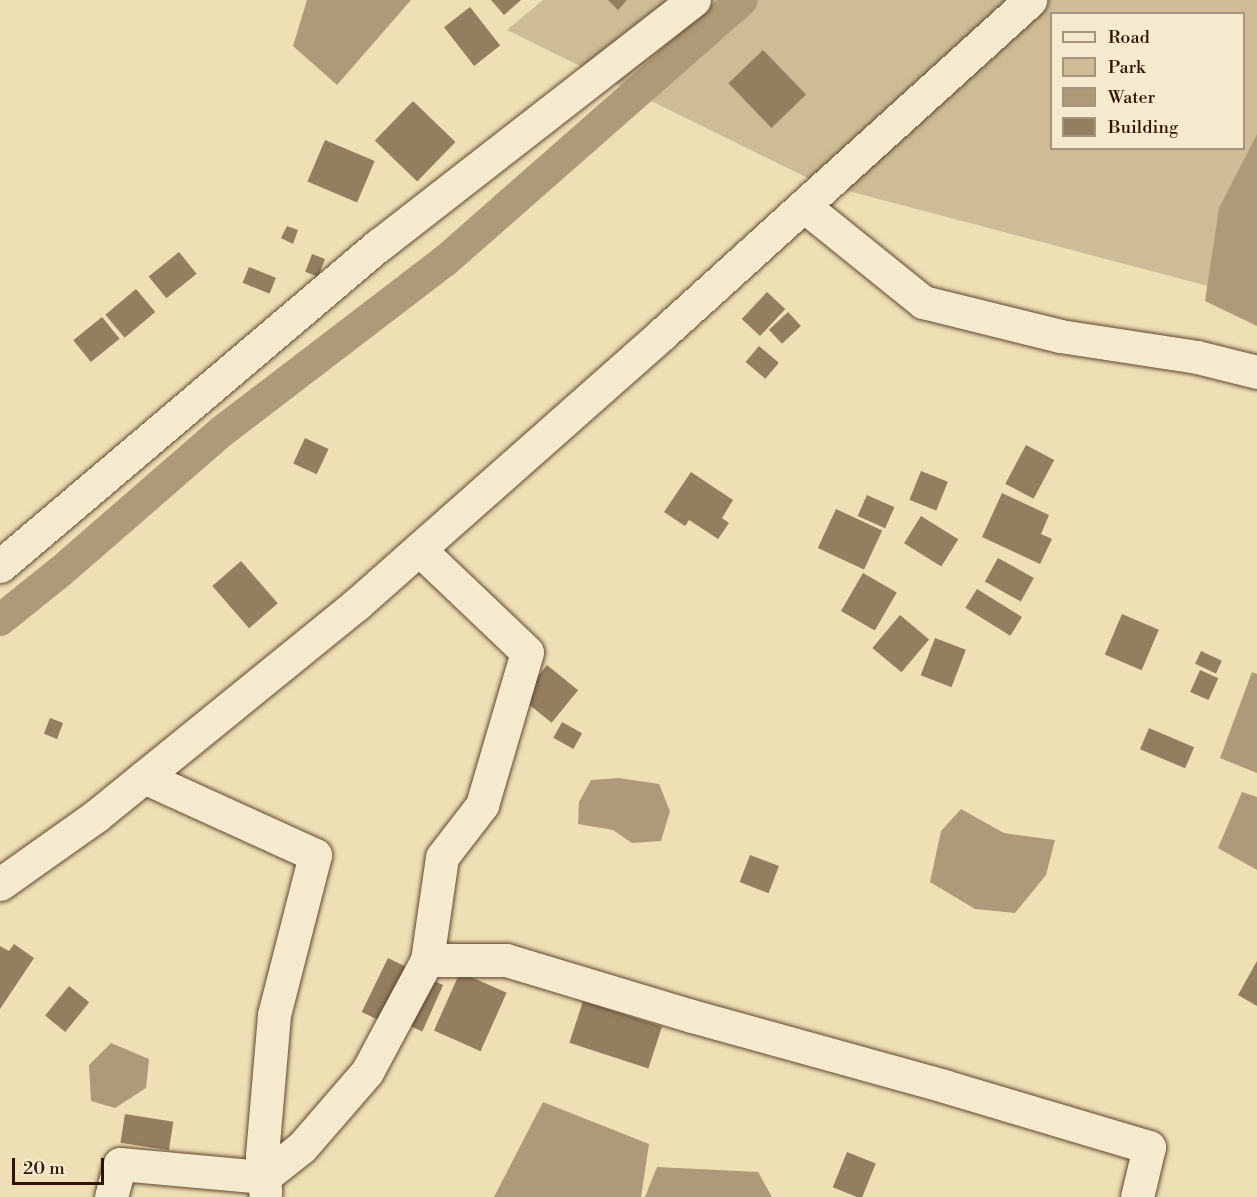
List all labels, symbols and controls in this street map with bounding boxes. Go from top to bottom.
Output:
legend [1050,12,1245,150]
text: Road [1108,26,1150,49]
text: Park [1108,56,1145,79]
text: Water [1108,86,1155,109]
text: Building [1108,116,1178,139]
scale bar [15,1146,106,1184]
text: 20 m [23,1157,65,1180]

